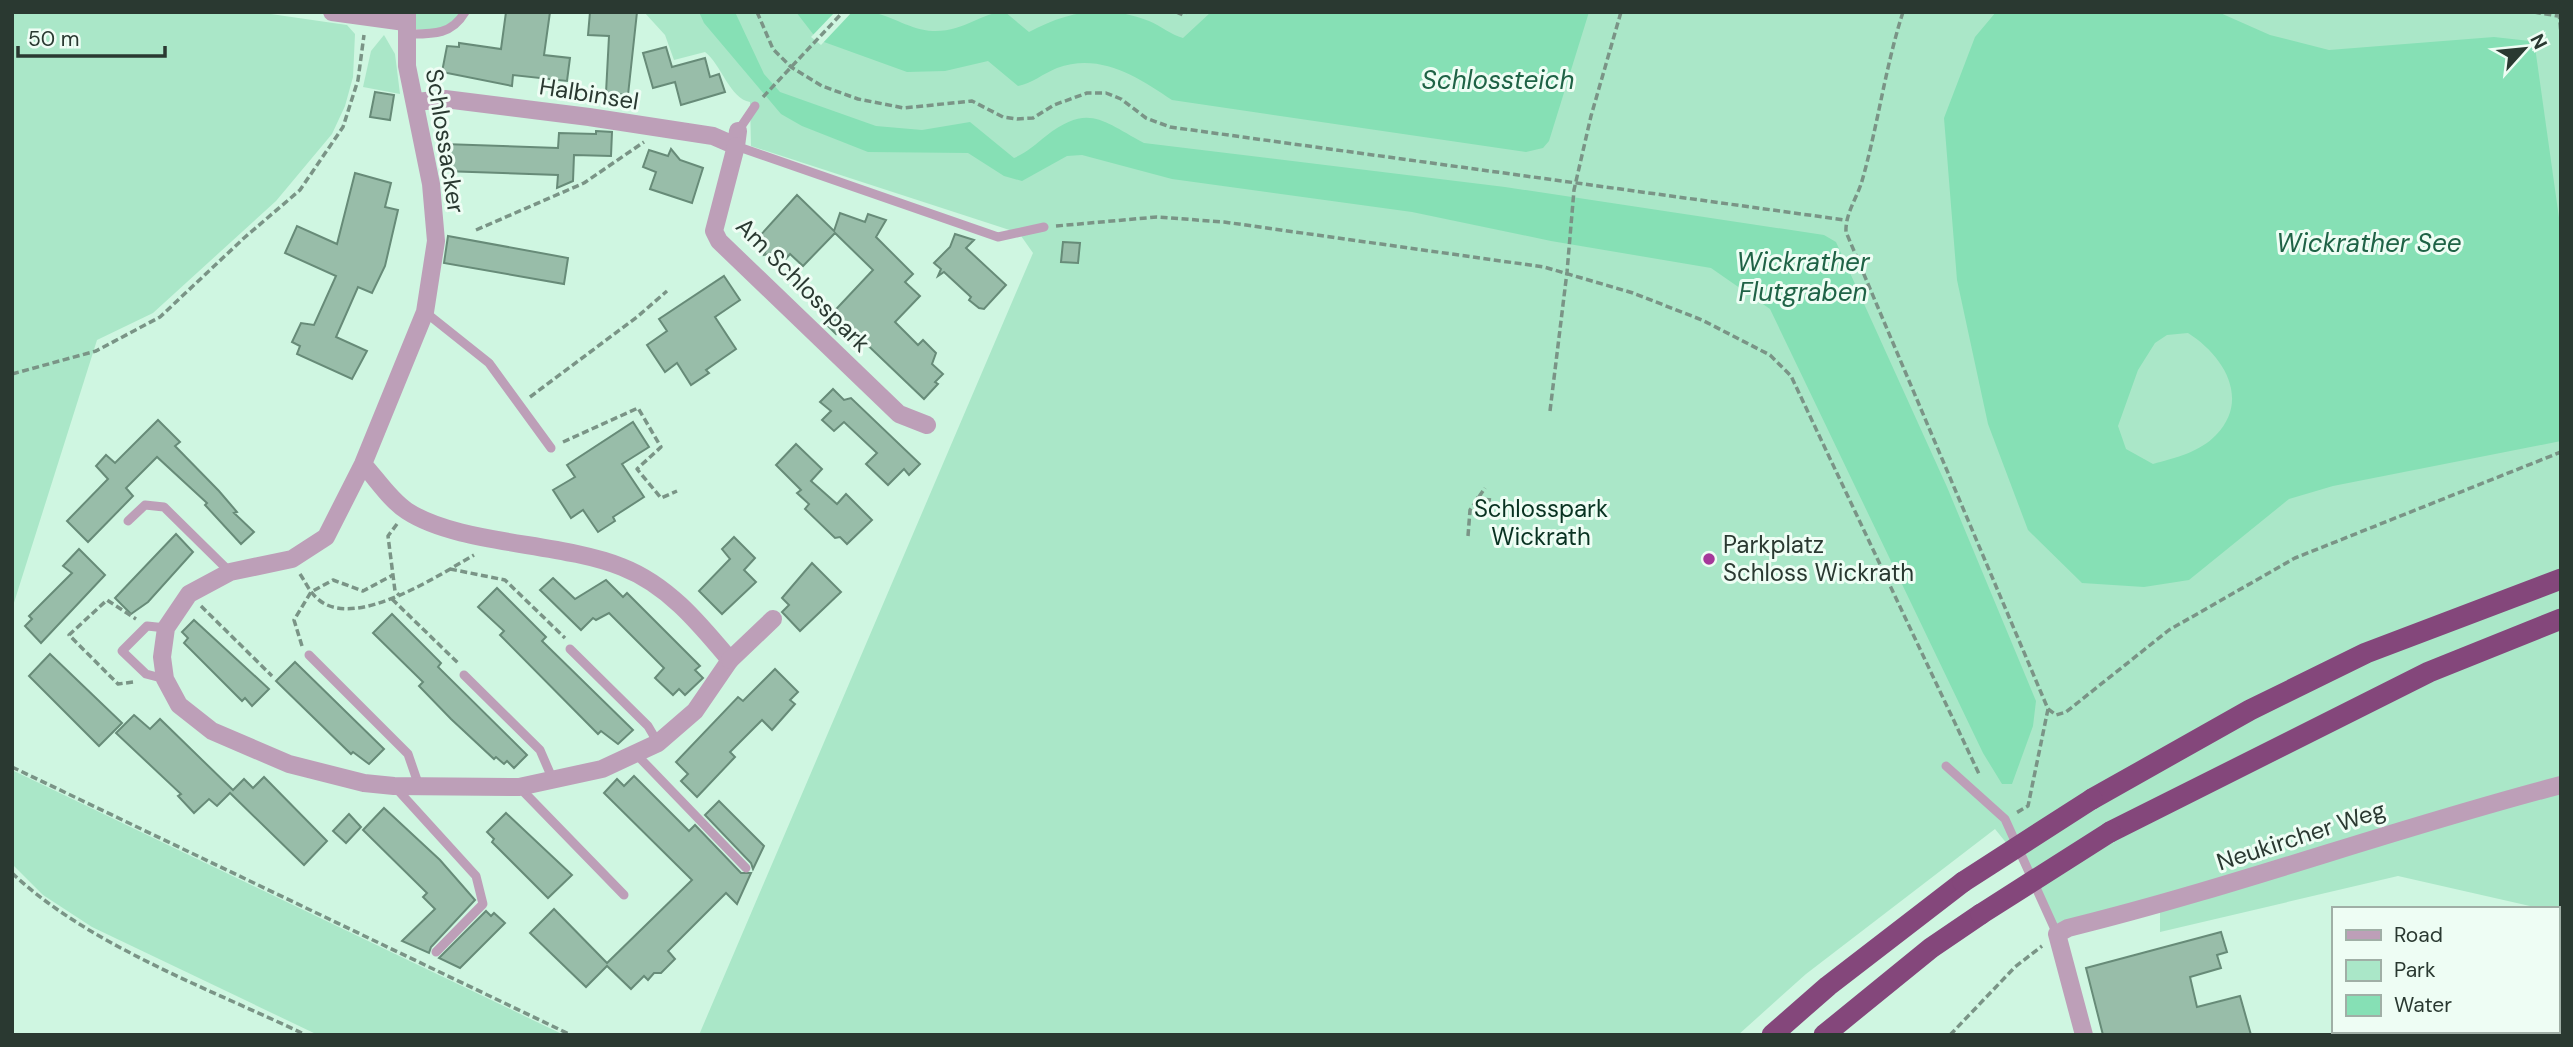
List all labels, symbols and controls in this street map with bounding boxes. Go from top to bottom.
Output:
scale bar [18,14,164,58]
north arrow [2489,14,2559,84]
text: 50 m [28,25,79,53]
text: N [2524,30,2553,53]
water label: Schlossteich [1422,63,1574,97]
street label: Schlossacker [419,67,472,215]
street label: Halbinsel [537,70,641,117]
street label: Am Schlosspark [729,211,877,359]
water label: Wickrather See [2276,226,2462,260]
water label: Wickrather Flutgraben [1736,245,1871,309]
park label: Schlosspark Wickrath [1474,493,1608,552]
place label: Parkplatz Schloss Wickrath [1723,529,1914,588]
marker: Parkplatz Schloss Wickrath [1701,551,1717,567]
street label: Neukircher Weg [2213,794,2389,877]
legend [2332,907,2559,1033]
text: Road [2394,921,2443,949]
text: Park [2394,956,2436,984]
text: Water [2394,991,2452,1019]

